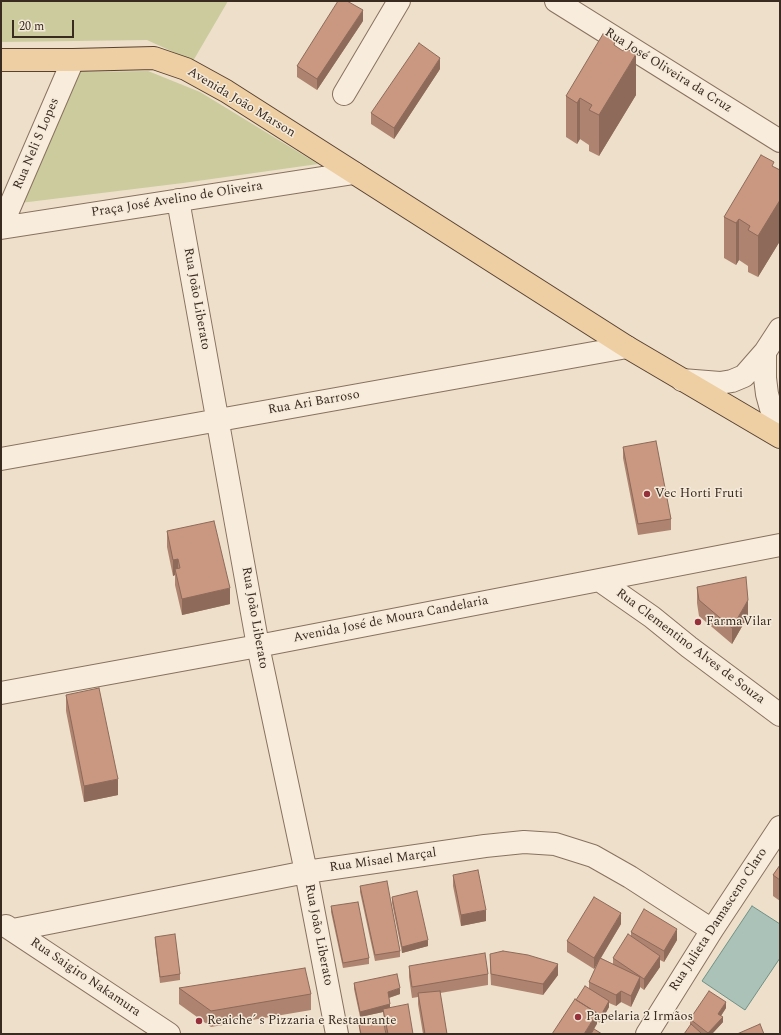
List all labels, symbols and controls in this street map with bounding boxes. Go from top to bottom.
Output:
scale bar [14,12,76,38]
text: 20 m [19,17,44,36]
street label: Rua José Oliveira da Cruz [601,25,735,117]
street label: Avenida João Marson [184,65,298,141]
street label: Rua Neli S Lopes [11,96,63,192]
street label: Praça José Avelino de Oliveira [90,179,264,221]
street label: Rua João Liberato [179,247,213,351]
street label: Rua Ari Barroso [267,387,361,419]
place label: Vec Horti Fruti [655,486,743,502]
marker: Vec Horti Fruti [642,489,652,499]
street label: Rua João Liberato [237,566,271,670]
street label: Rua Clementino Alves de Souza [612,586,768,708]
street label: Avenida José de Moura Candelaria [292,593,490,647]
place label: FarmaVilar [706,614,772,630]
marker: FarmaVilar [693,617,703,627]
street label: Rua Julieta Damasceno Claro [667,845,771,995]
street label: Rua Misael Marçal [329,846,437,876]
street label: Rua João Liberato [300,883,336,987]
street label: Rua Saigiro Nakamura [27,935,143,1021]
place label: Papelaria 2 Irmãos [586,1009,693,1025]
marker: Papelaria 2 Irmãos [573,1012,583,1022]
place label: Reaiche´ s Pizzaria e Restaurante [207,1013,396,1029]
marker: Reaiche´ s Pizzaria e Restaurante [194,1016,204,1026]

